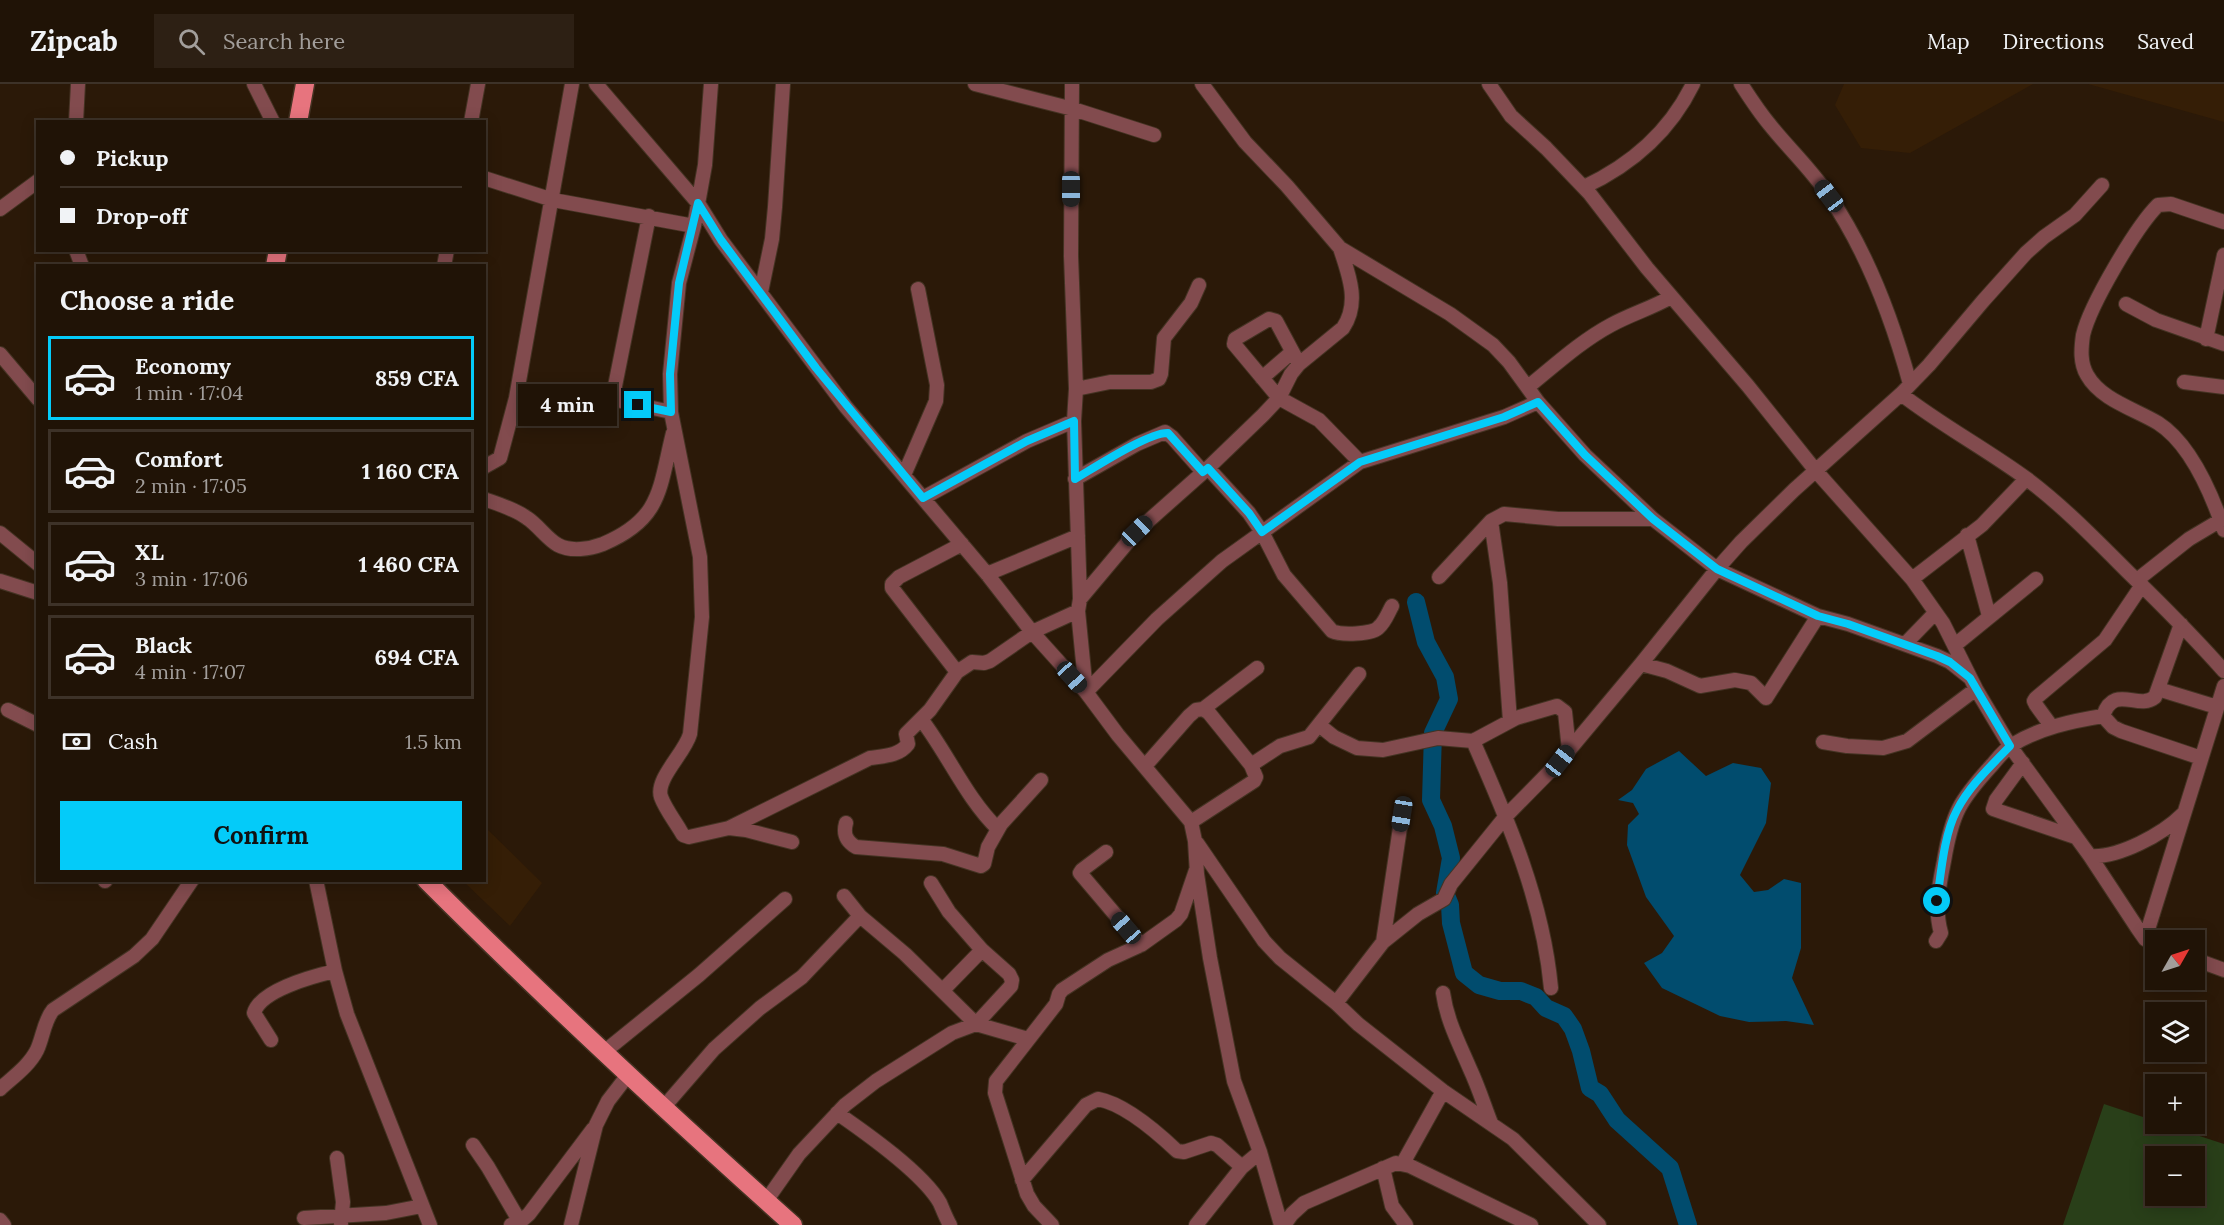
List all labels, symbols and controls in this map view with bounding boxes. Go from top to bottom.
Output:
search box [154,14,574,68]
text: Zipcab [30,23,118,59]
icon: search [175,25,208,58]
text: Search here [223,27,345,55]
text: Map [1927,28,1970,55]
text: Directions [2003,28,2104,55]
text: Saved [2137,28,2194,55]
text: Pickup [96,144,169,172]
car [1062,171,1080,207]
car [1811,176,1847,216]
text: Drop-off [96,202,188,230]
text: Choose a ride [60,283,234,317]
icon: car [63,351,117,405]
text: Economy [135,352,231,380]
text: 859 CFA [375,364,459,392]
text: 1 min · 17:04 [135,380,243,405]
callout: 4 min [518,384,617,426]
route end [624,391,651,418]
text: 4 min [541,392,594,417]
icon: car [63,444,117,498]
text: Comfort [135,445,223,473]
text: 1 160 CFA [362,457,459,485]
text: 2 min · 17:05 [135,473,247,498]
car [1118,512,1156,550]
icon: car [63,537,117,591]
text: XL [135,538,164,566]
text: 1 460 CFA [359,550,459,578]
text: 3 min · 17:06 [135,566,248,591]
icon: car [63,630,117,684]
text: Black [135,631,192,659]
text: 694 CFA [375,643,459,671]
car [1053,658,1091,696]
text: 4 min · 17:07 [135,659,245,684]
icon: cash [60,725,93,758]
text: Cash [108,727,158,755]
text: 1.5 km [405,729,462,754]
car [1542,741,1578,781]
car [1390,795,1414,833]
button: Confirm [60,801,462,870]
route start [1923,887,1950,914]
car [1107,909,1145,947]
north arrow [2145,930,2205,990]
map controls [2145,930,2205,1206]
button: layers [2145,1002,2205,1062]
button: + [2145,1074,2205,1134]
button: − [2145,1146,2205,1206]

